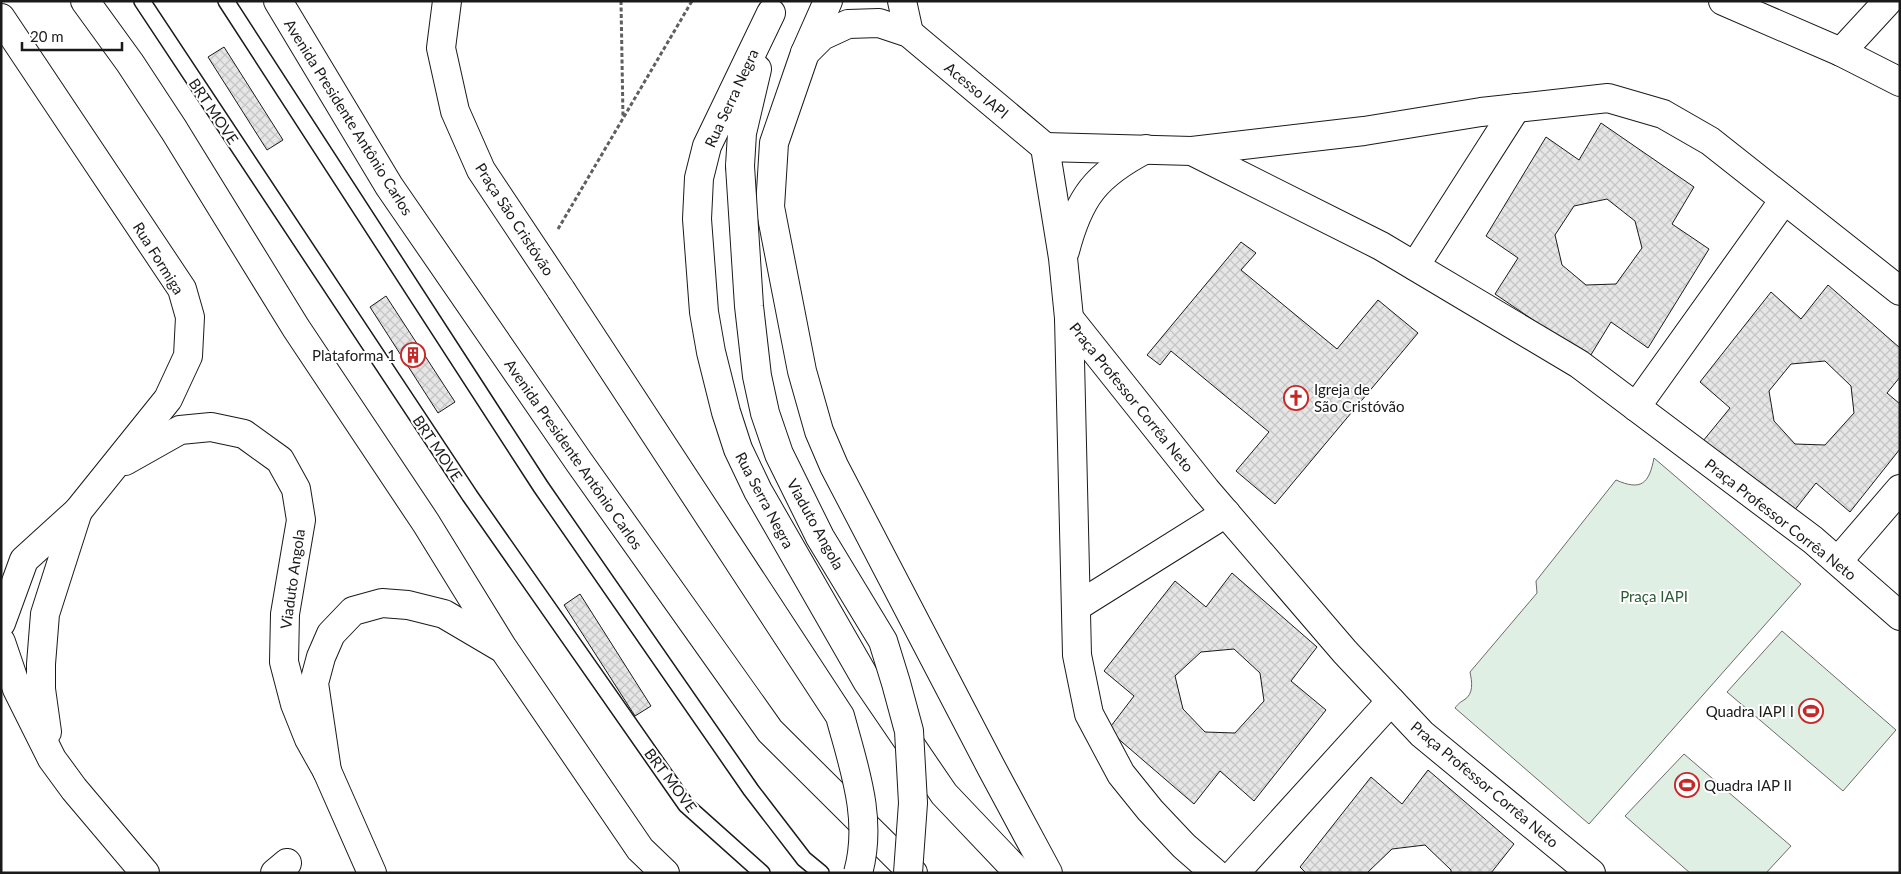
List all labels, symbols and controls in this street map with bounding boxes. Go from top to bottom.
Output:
street label: Avenida Presidente Antônio Carlos [281,16,417,218]
scale bar [22,20,122,52]
text: 20 m [30,27,64,45]
street label: Rua Serra Negra [700,46,762,150]
street label: Acesso IAPI [941,58,1013,122]
street label: BRT MOVE [185,75,243,147]
street label: Praça São Cristóvão [472,159,558,279]
street label: Rua Formiga [130,219,188,297]
street label: Praça Professor Corrêa Neto [1066,319,1198,475]
building icon: Plataforma 1 [400,342,426,368]
place label: Plataforma 1 [312,346,396,364]
street label: Avenida Presidente Antônio Carlos [501,355,647,553]
place label: Igreja de São Cristóvão [1314,380,1405,415]
church icon: Igreja de São Cristóvão [1283,385,1309,411]
street label: BRT MOVE [409,412,467,484]
street label: Rua Serra Negra [732,449,798,551]
street label: Praça Professor Corrêa Neto [1702,454,1860,584]
street label: Viaduto Angola [784,476,848,572]
street label: Viaduto Angola [276,528,308,630]
park label: Praça IAPI [1620,587,1688,605]
sports icon: Quadra IAPI I [1798,698,1824,724]
place label: Quadra IAPI I [1706,702,1794,720]
street label: Praça Professor Corrêa Neto [1408,717,1562,851]
street label: BRT MOVE [641,744,701,816]
sports icon: Quadra IAP II [1674,772,1700,798]
place label: Quadra IAP II [1704,776,1792,794]

